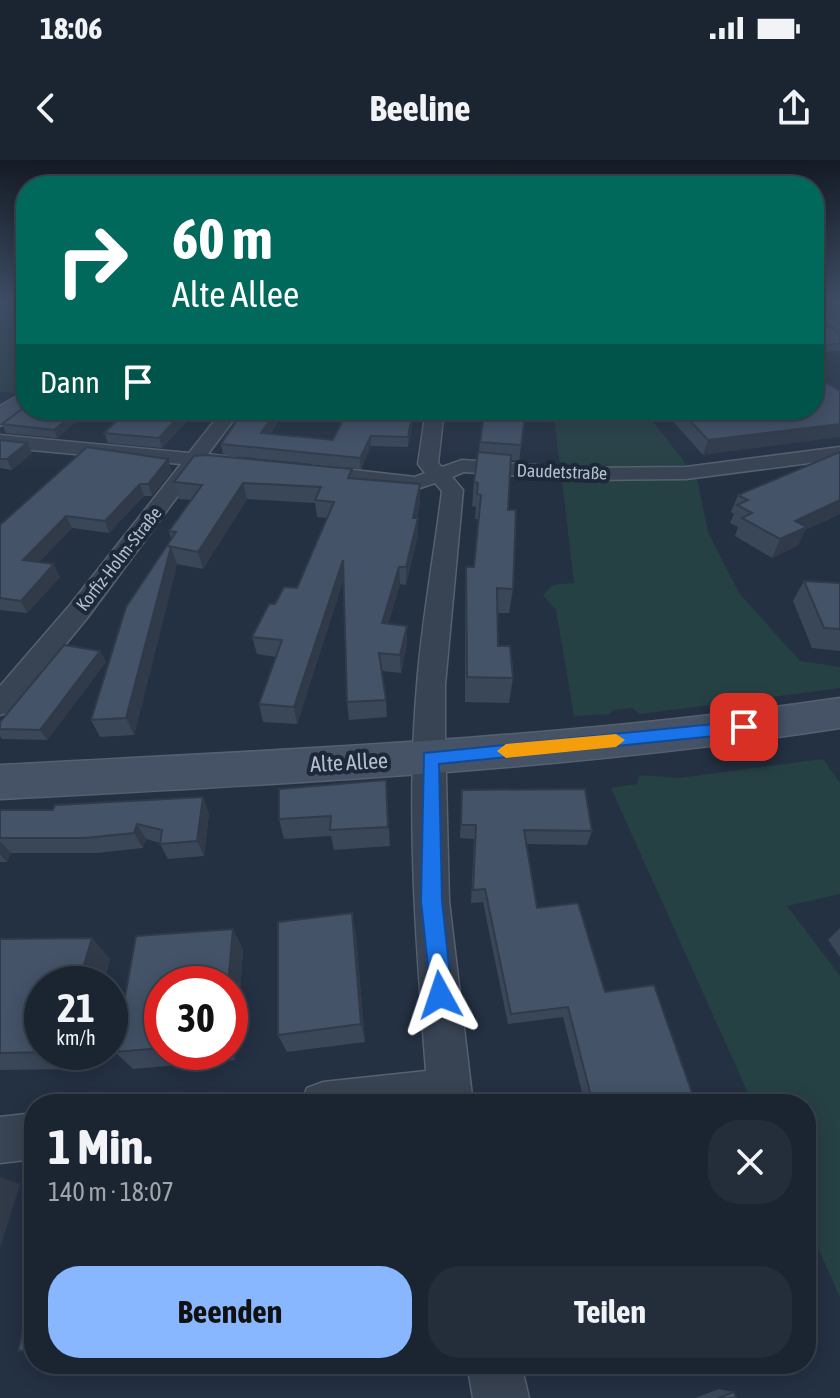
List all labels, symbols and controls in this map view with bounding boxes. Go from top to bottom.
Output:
text: 18:06 [40,11,102,45]
icon: back [24,86,68,130]
icon: share [772,86,816,130]
text: Beeline [369,87,471,129]
text: 60 m [172,207,273,271]
icon: right [40,208,144,312]
text: Alte Allee [172,273,299,315]
icon: arrive [116,360,160,404]
text: Dann [40,365,100,399]
street label: Daudetstraße [516,459,608,484]
street label: Korfiz-Holm-Straße [72,503,166,615]
pin [710,693,778,761]
icon: arrive [722,705,766,749]
street label: Alte Allee [309,747,389,777]
position arrow [398,953,482,1037]
speed limit sign: 30 [144,966,248,1070]
text: 21 [57,985,95,1030]
text: km/h [56,1026,96,1049]
text: 1 Min. [48,1119,152,1174]
button: close [708,1120,792,1204]
text: 140 m · 18:07 [48,1177,174,1207]
button: Beenden [48,1266,412,1358]
button: Teilen [428,1266,792,1358]

